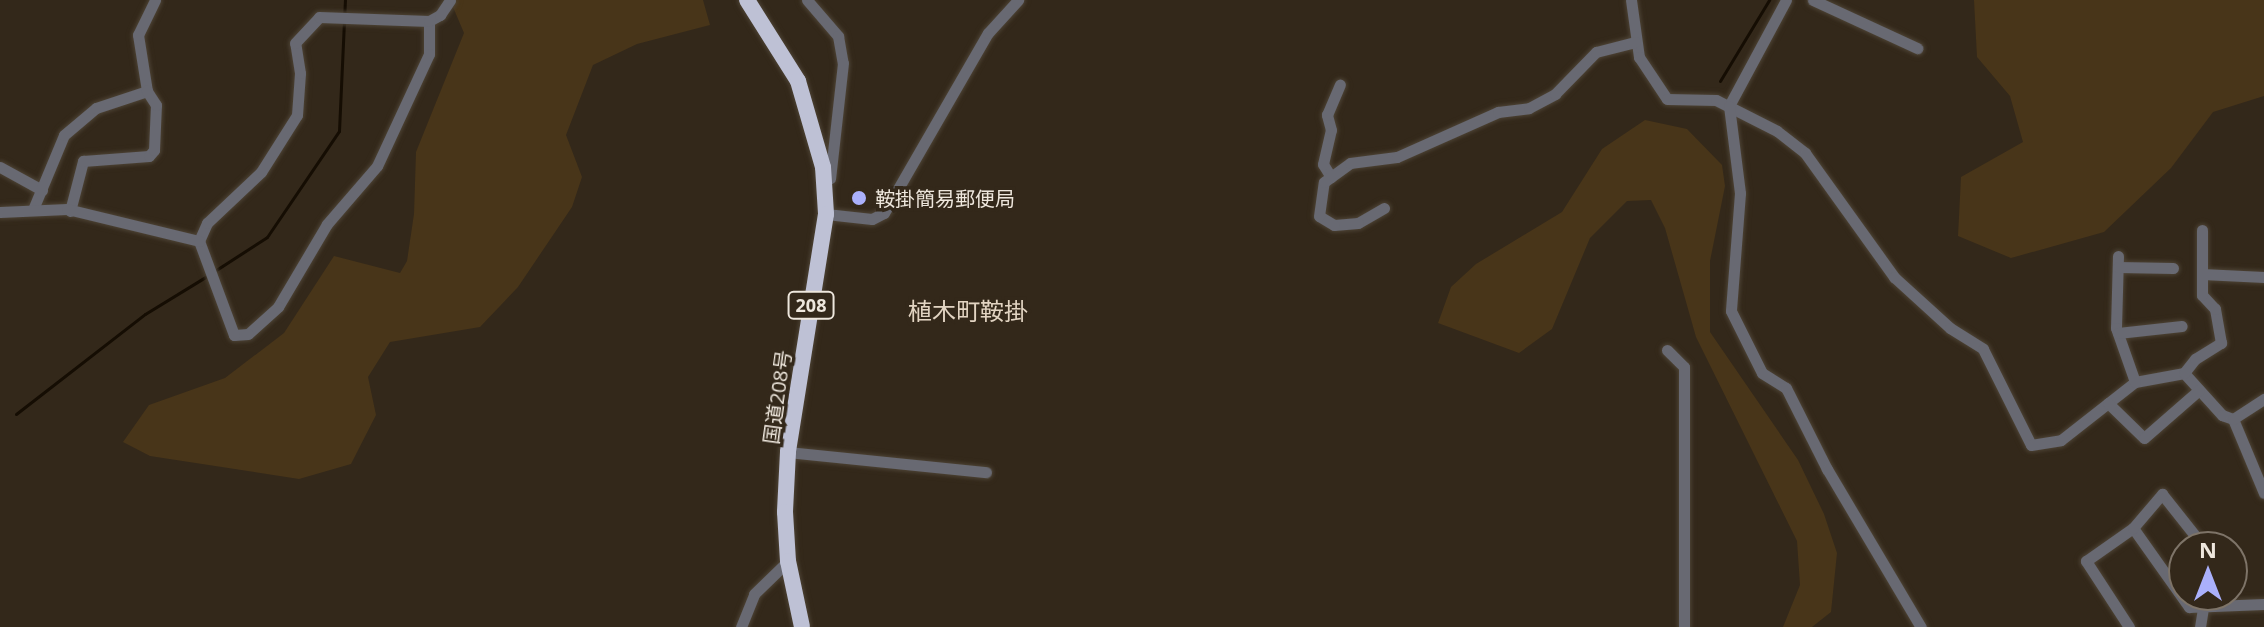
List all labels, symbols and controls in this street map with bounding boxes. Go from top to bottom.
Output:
place label: 鞍掛簡易郵便局 [875,186,1015,210]
marker: 鞍掛簡易郵便局 [850,189,868,207]
road number: 208 [787,291,835,319]
district label: 植木町鞍掛 [908,297,1028,325]
street label: 国道208号 [759,349,795,445]
north arrow [2168,531,2248,611]
text: N [2199,534,2217,564]

